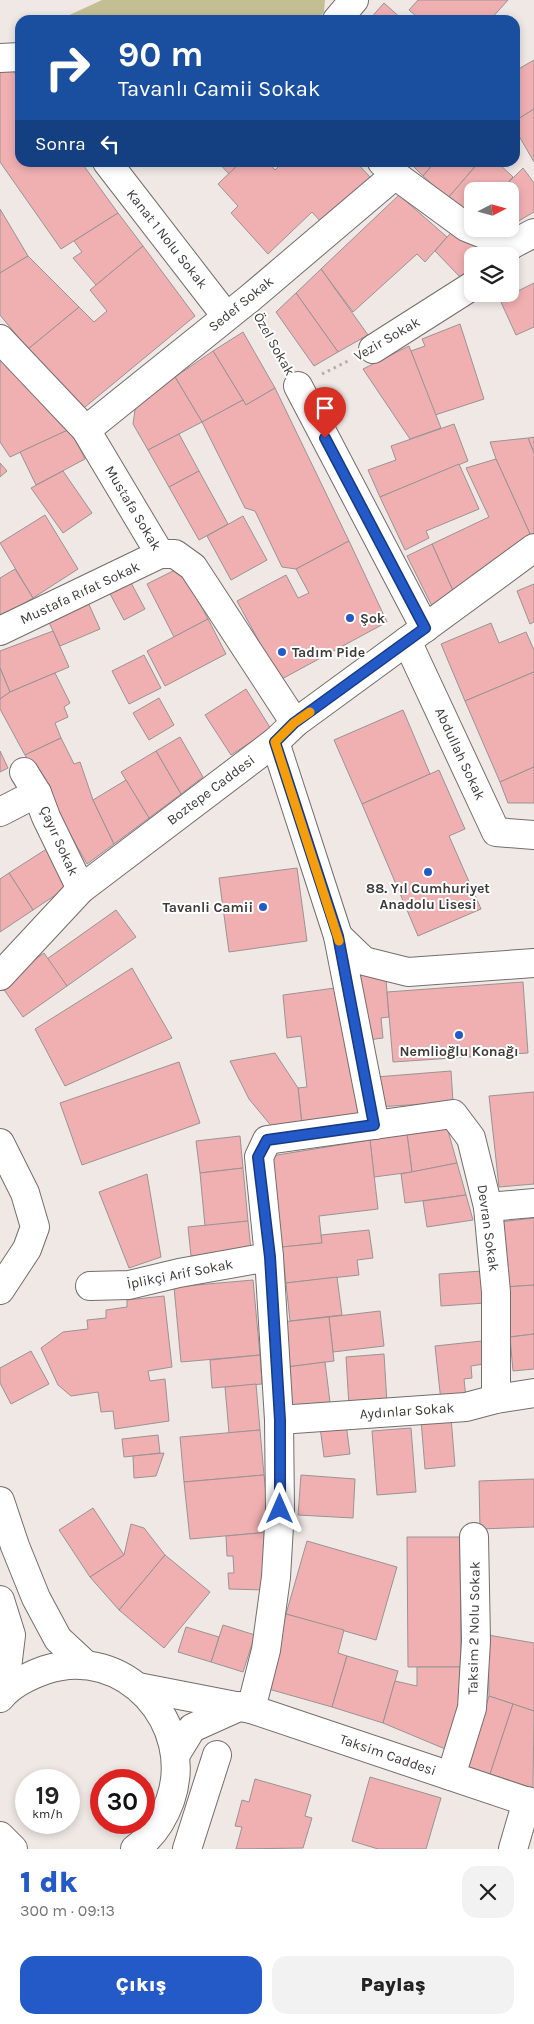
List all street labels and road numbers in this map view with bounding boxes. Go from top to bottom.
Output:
street label: Kanat 1 Nolu Sokak [123,186,211,292]
street label: Sedef Sokak [205,273,277,335]
street label: Özel Sokak [250,309,298,379]
street label: Vezir Sokak [351,313,423,365]
street label: Mustafa Sokak [101,462,165,554]
street label: Mustafa Rıfat Sokak [18,558,143,628]
street label: Abdullah Sokak [431,705,489,803]
street label: Boztepe Caddesi [164,751,258,829]
street label: Çayır Sokak [36,803,82,879]
street label: Devran Sokak [473,1183,503,1273]
street label: İplikçi Arif Sokak [125,1255,235,1293]
street label: Aydınlar Sokak [359,1399,455,1423]
street label: Taksim 2 Nolu Sokak [464,1561,484,1695]
street label: Taksim Caddesi [338,1731,438,1779]

